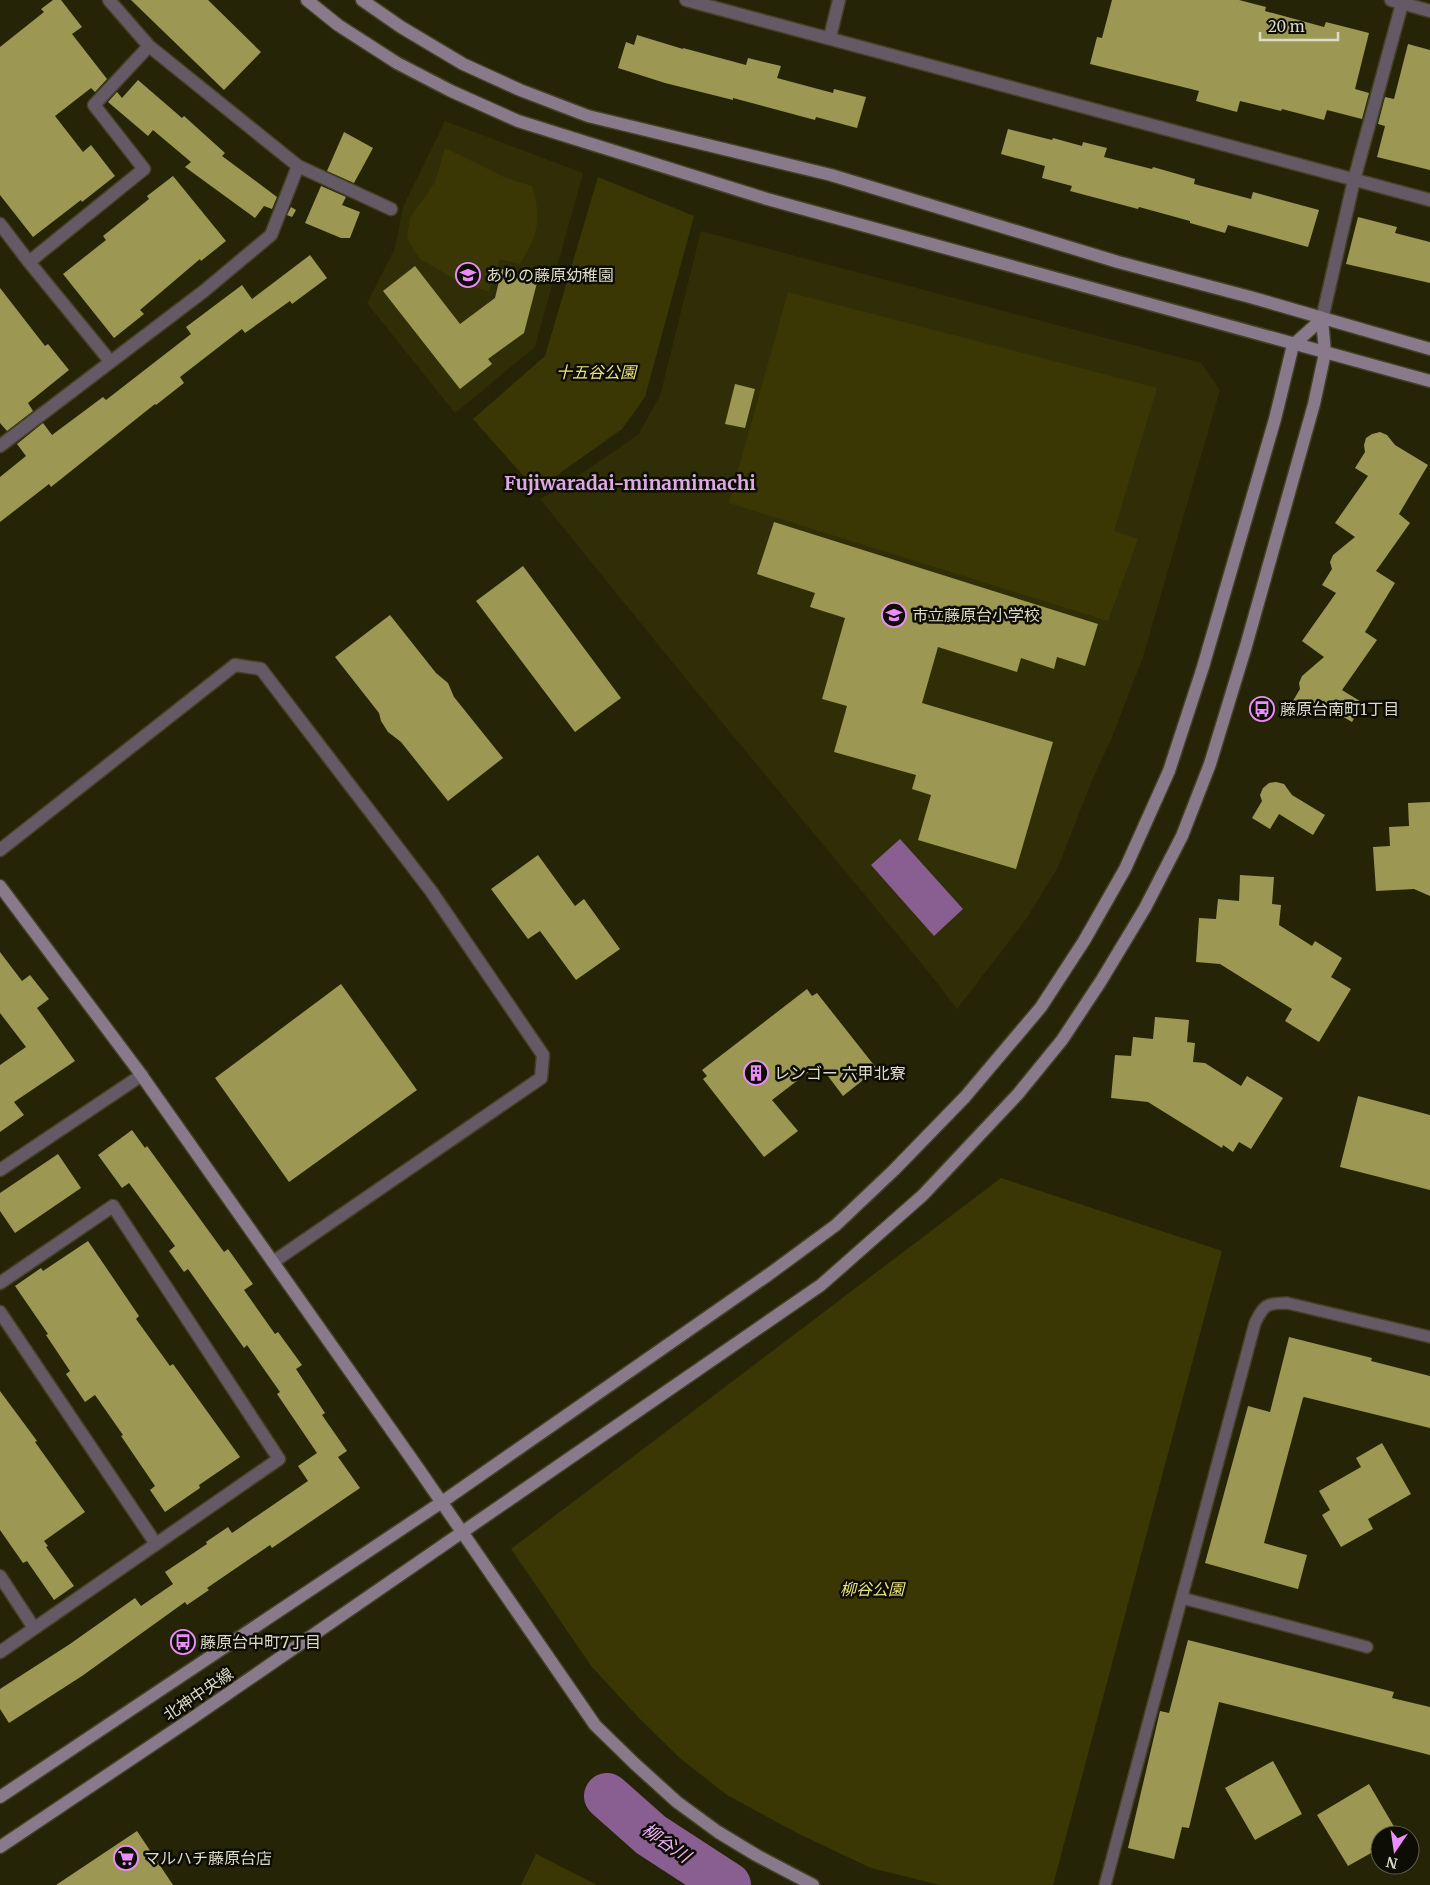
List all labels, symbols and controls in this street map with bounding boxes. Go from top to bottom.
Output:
scale bar [1260,10,1338,42]
text: 20 m [1268,17,1305,36]
school or university icon: ありの藤原幼稚園 [455,262,481,288]
place label: ありの藤原幼稚園 [486,265,614,285]
park label: 十五谷公園 [556,362,638,382]
district label: Fujiwaradai-minamimachi [504,471,756,495]
school or university icon: 市立藤原台小学校 [881,602,907,628]
place label: 市立藤原台小学校 [912,605,1040,625]
bus stop icon: 藤原台南町1丁目 [1249,696,1275,722]
place label: 藤原台南町1丁目 [1280,699,1399,719]
building icon: レンゴー 六甲北寮 [743,1060,769,1086]
place label: レンゴー 六甲北寮 [774,1063,906,1083]
park label: 柳谷公園 [840,1579,906,1599]
bus stop icon: 藤原台中町7丁目 [170,1629,196,1655]
place label: 藤原台中町7丁目 [200,1632,321,1652]
street label: 北神中央線 [159,1663,237,1725]
water label: 柳谷川 [638,1818,697,1869]
north arrow [1370,1825,1420,1875]
supermarket icon: マルハチ藤原台店 [113,1845,139,1871]
place label: マルハチ藤原台店 [144,1848,272,1868]
text: N [1385,1853,1399,1873]

